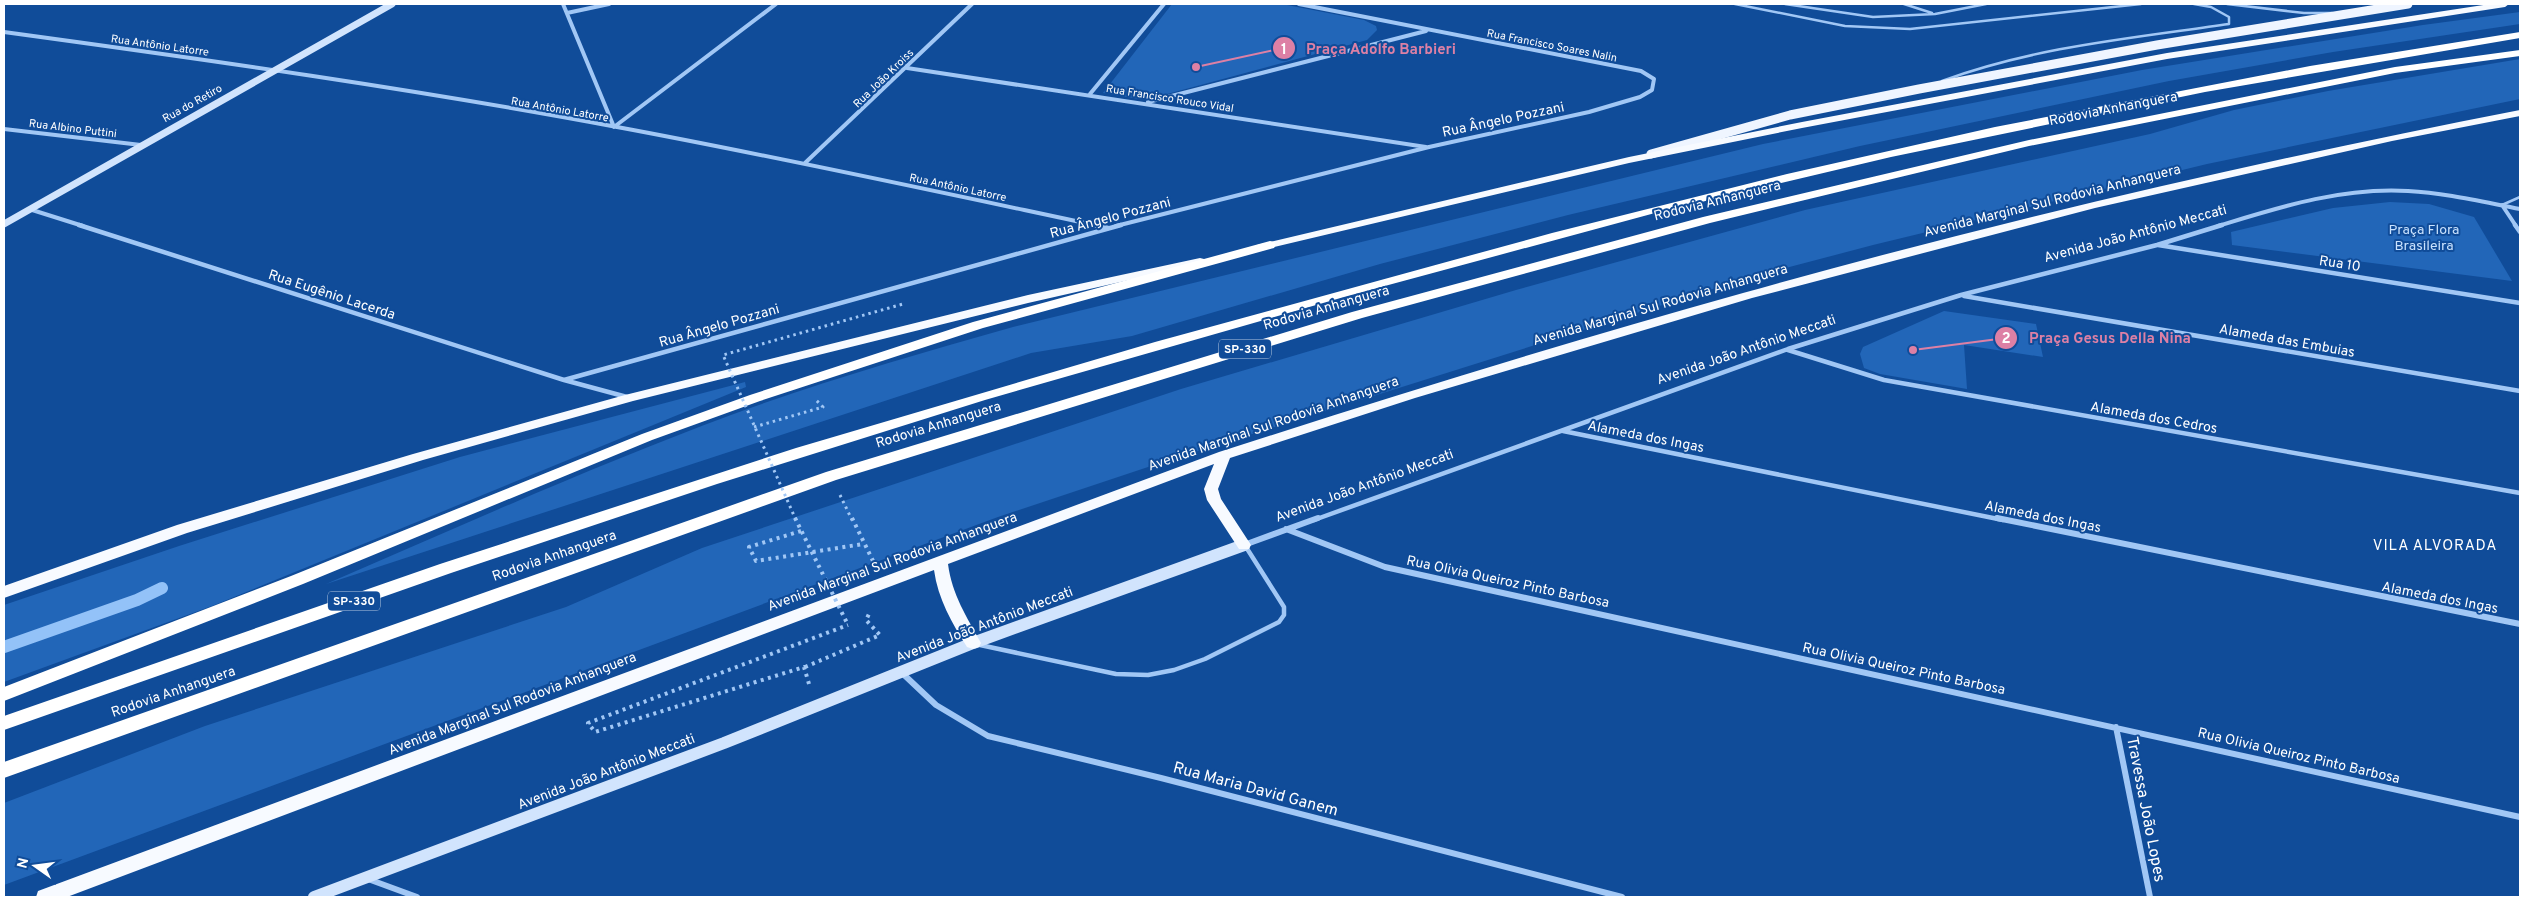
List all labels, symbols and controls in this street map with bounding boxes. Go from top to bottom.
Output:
street label: Rua Francisco Soares Nalin [1485,26,1618,65]
street label: Rua Antônio Latorre [110,32,210,60]
callout: Praça Adolfo Barbieri [1271,33,1467,63]
text: 1 [1281,41,1287,60]
text: Praça Adolfo Barbieri [1306,41,1456,60]
street label: Rua João Kroiss [850,46,917,111]
street label: Rua do Retiro [160,82,225,126]
street label: Rua Francisco Rouco Vidal [1105,82,1235,116]
street label: Rodovia Anhanguera [2048,89,2179,130]
street label: Rua Antônio Latorre [510,95,610,125]
street label: Rua Ângelo Pozzani [1440,98,1566,142]
street label: Rua Albino Puttini [28,117,118,141]
street label: Avenida Marginal Sul Rodovia Anhanguera [1922,161,2183,242]
street label: Rua Antônio Latorre [908,171,1008,205]
street label: Rodovia Anhanguera [1652,177,1783,225]
street label: Rua Ângelo Pozzani [1048,193,1173,243]
street label: Avenida João Antônio Meccati [2042,202,2229,267]
park label: Praça Flora Brasileira [2389,222,2459,255]
street label: Rua 10 [2318,253,2362,276]
street label: Avenida Marginal Sul Rodovia Anhanguera [1531,261,1790,350]
street label: Rua Eugênio Lacerda [266,267,397,324]
street label: Rodovia Anhanguera [1261,282,1391,335]
street label: Rua Ângelo Pozzani [657,300,782,352]
street label: Avenida João Antônio Meccati [1655,312,1838,389]
street label: Alameda das Embuias [2218,321,2356,362]
callout: Praça Gesus Della Nina [1994,323,2201,353]
text: 2 [2001,330,2011,349]
text: Praça Gesus Della Nina [2029,330,2191,349]
road number: SP-330 [1219,339,1271,358]
street label: Avenida Marginal Sul Rodovia Anhanguera [1146,373,1401,475]
street label: Rodovia Anhanguera [874,398,1003,453]
street label: Alameda dos Cedros [2089,399,2219,438]
street label: Alameda dos Ingas [1586,418,1705,457]
street label: Avenida João Antônio Meccati [1273,446,1456,527]
street label: Alameda dos Ingas [1983,498,2102,537]
street label: Avenida Marginal Sul Rodovia Anhanguera [765,509,1020,616]
street label: Rodovia Anhanguera [490,527,619,586]
district label: VILA ALVORADA [2373,537,2497,556]
street label: Rua Olivia Queiroz Pinto Barbosa [1405,553,1611,612]
street label: Alameda dos Ingas [2380,579,2499,618]
street label: Avenida João Antônio Meccati [894,584,1076,667]
road number: SP-330 [328,592,380,610]
street label: Rua Olivia Queiroz Pinto Barbosa [1801,640,2007,699]
street label: Avenida Marginal Sul Rodovia Anhanguera [386,649,639,760]
street label: Rodovia Anhanguera [109,663,238,722]
street label: Rua Olivia Queiroz Pinto Barbosa [2196,725,2401,788]
street label: Avenida João Antônio Meccati [516,731,698,814]
street label: Travessa João Lopes [2121,735,2169,884]
street label: Rua Maria David Ganem [1171,758,1340,822]
north arrow [10,841,60,891]
text: N [14,856,33,870]

